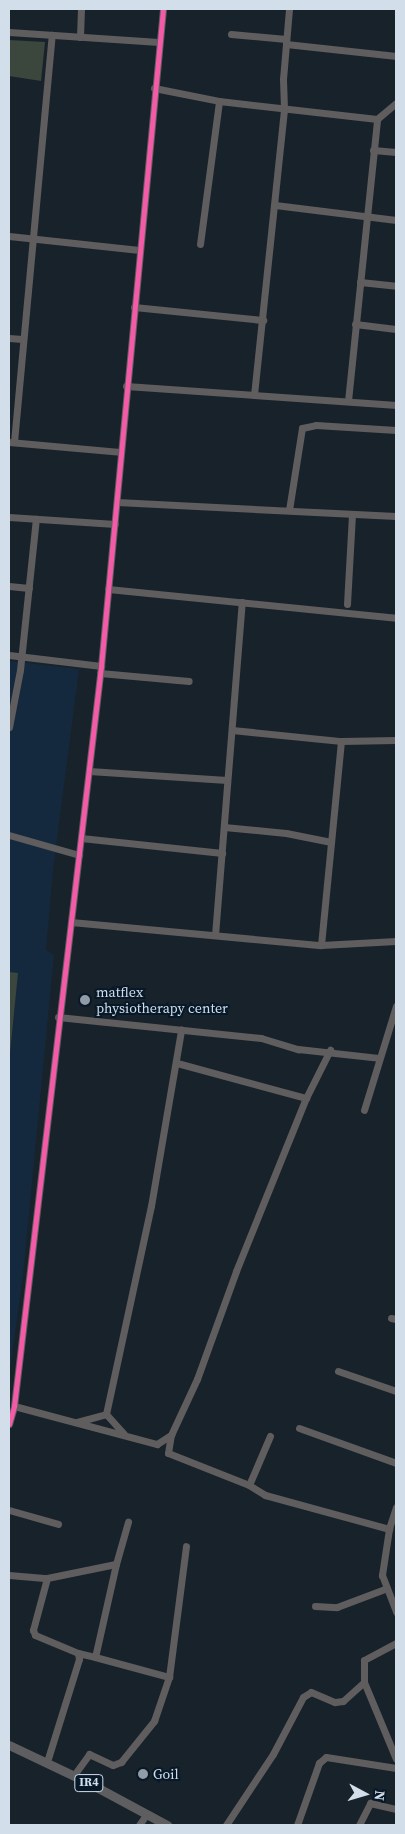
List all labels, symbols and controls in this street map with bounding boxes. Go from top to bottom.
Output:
place label: matflex physiotherapy center [96,984,228,1016]
marker: matflex physiotherapy center [78,993,92,1007]
place label: Goil [153,1766,179,1782]
marker: Goil [137,1768,149,1780]
north arrow [340,1769,390,1819]
road number: IR4 [74,1774,104,1792]
text: N [369,1789,390,1802]

